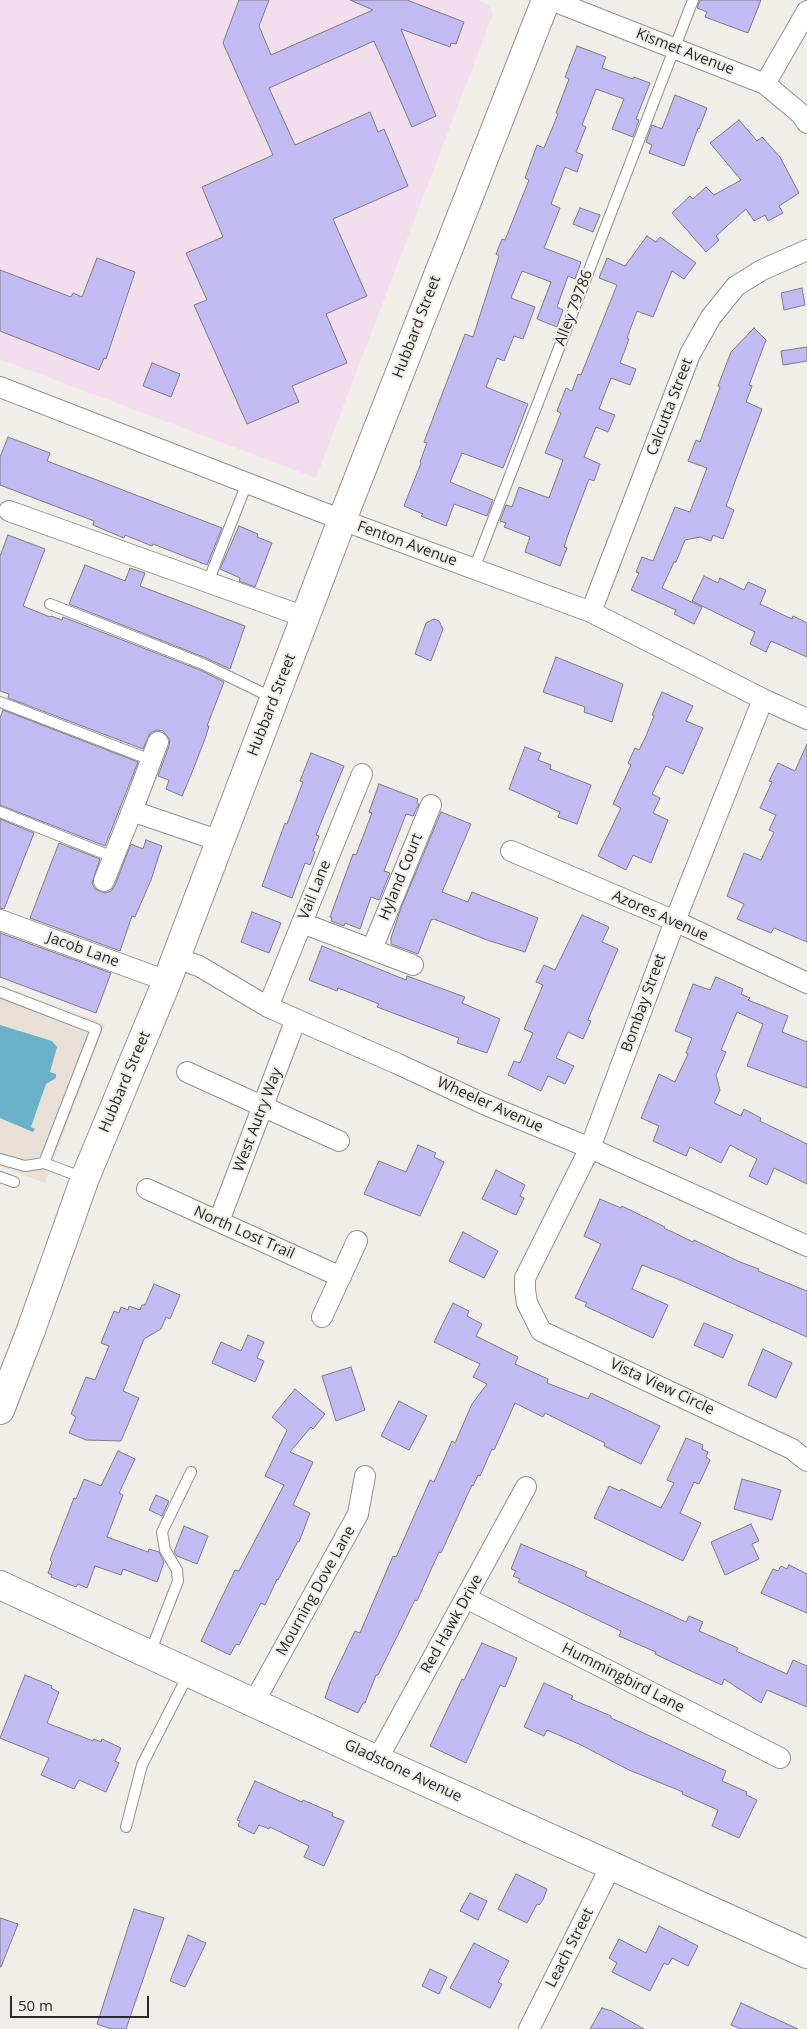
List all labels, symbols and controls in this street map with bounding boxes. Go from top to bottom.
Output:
street label: Kismet Avenue [633,25,737,79]
street label: Alley 79786 [551,268,597,348]
street label: Hubbard Street [389,273,445,381]
street label: Calcutta Street [643,356,697,458]
street label: Fenton Avenue [355,518,459,570]
street label: Hubbard Street [244,651,300,759]
street label: Hyland Court [375,831,427,923]
street label: Vail Lane [295,858,335,922]
street label: Azores Avenue [609,887,711,945]
street label: Jacob Lane [44,929,122,971]
street label: Bombay Street [618,951,670,1055]
street label: Hubbard Street [96,1029,154,1135]
street label: West Autry Way [230,1065,286,1175]
street label: Wheeler Avenue [434,1074,546,1136]
street label: North Lost Trail [191,1203,297,1263]
street label: Vista View Circle [607,1355,717,1419]
street label: Mourning Dove Lane [273,1523,359,1659]
street label: Red Hawk Drive [417,1571,487,1677]
street label: Hummingbird Lane [559,1639,687,1717]
street label: Gladstone Avenue [341,1736,465,1806]
street label: Leach Street [542,1905,598,1991]
scale bar [12,1986,151,2018]
text: 50 m [18,1995,53,2015]

